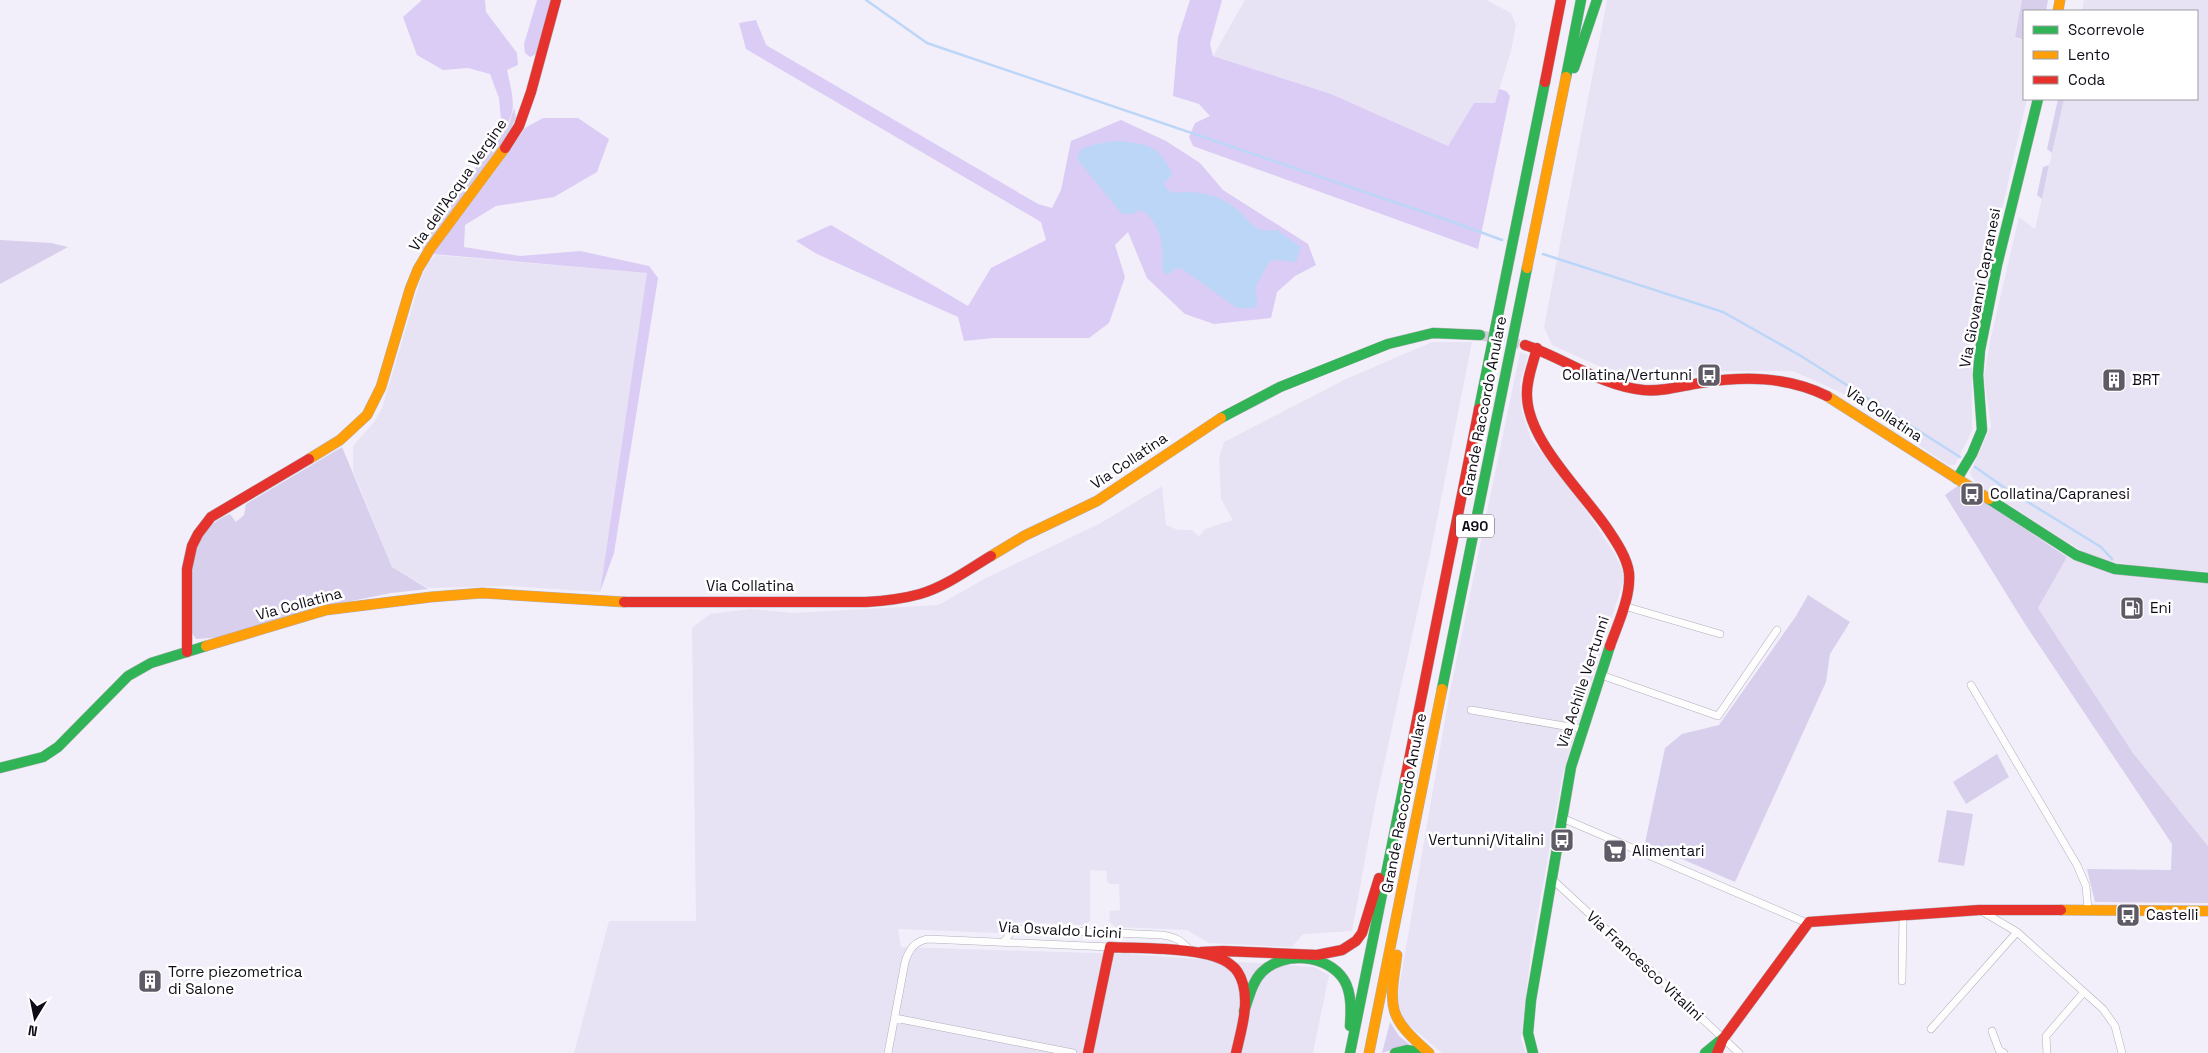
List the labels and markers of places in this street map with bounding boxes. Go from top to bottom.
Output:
bus stop icon: Collatina/Vertunni [1696,362,1722,388]
place label: Collatina/Vertunni [1562,365,1692,384]
building icon: BRT [2101,367,2127,393]
place label: BRT [2132,370,2160,389]
bus stop icon: Collatina/Capranesi [1959,481,1985,507]
place label: Collatina/Capranesi [1990,484,2130,503]
fuel station icon: Eni [2119,595,2145,621]
place label: Eni [2150,598,2171,617]
bus stop icon: Vertunni/Vitalini [1549,827,1575,853]
place label: Vertunni/Vitalini [1428,830,1544,849]
supermarket icon: Alimentari [1602,838,1628,864]
place label: Alimentari [1632,841,1704,860]
bus stop icon: Castelli [2115,902,2141,928]
place label: Castelli [2146,905,2198,924]
place label: Torre piezometrica di Salone [168,962,303,998]
building icon: Torre piezometrica di Salone [137,968,163,994]

